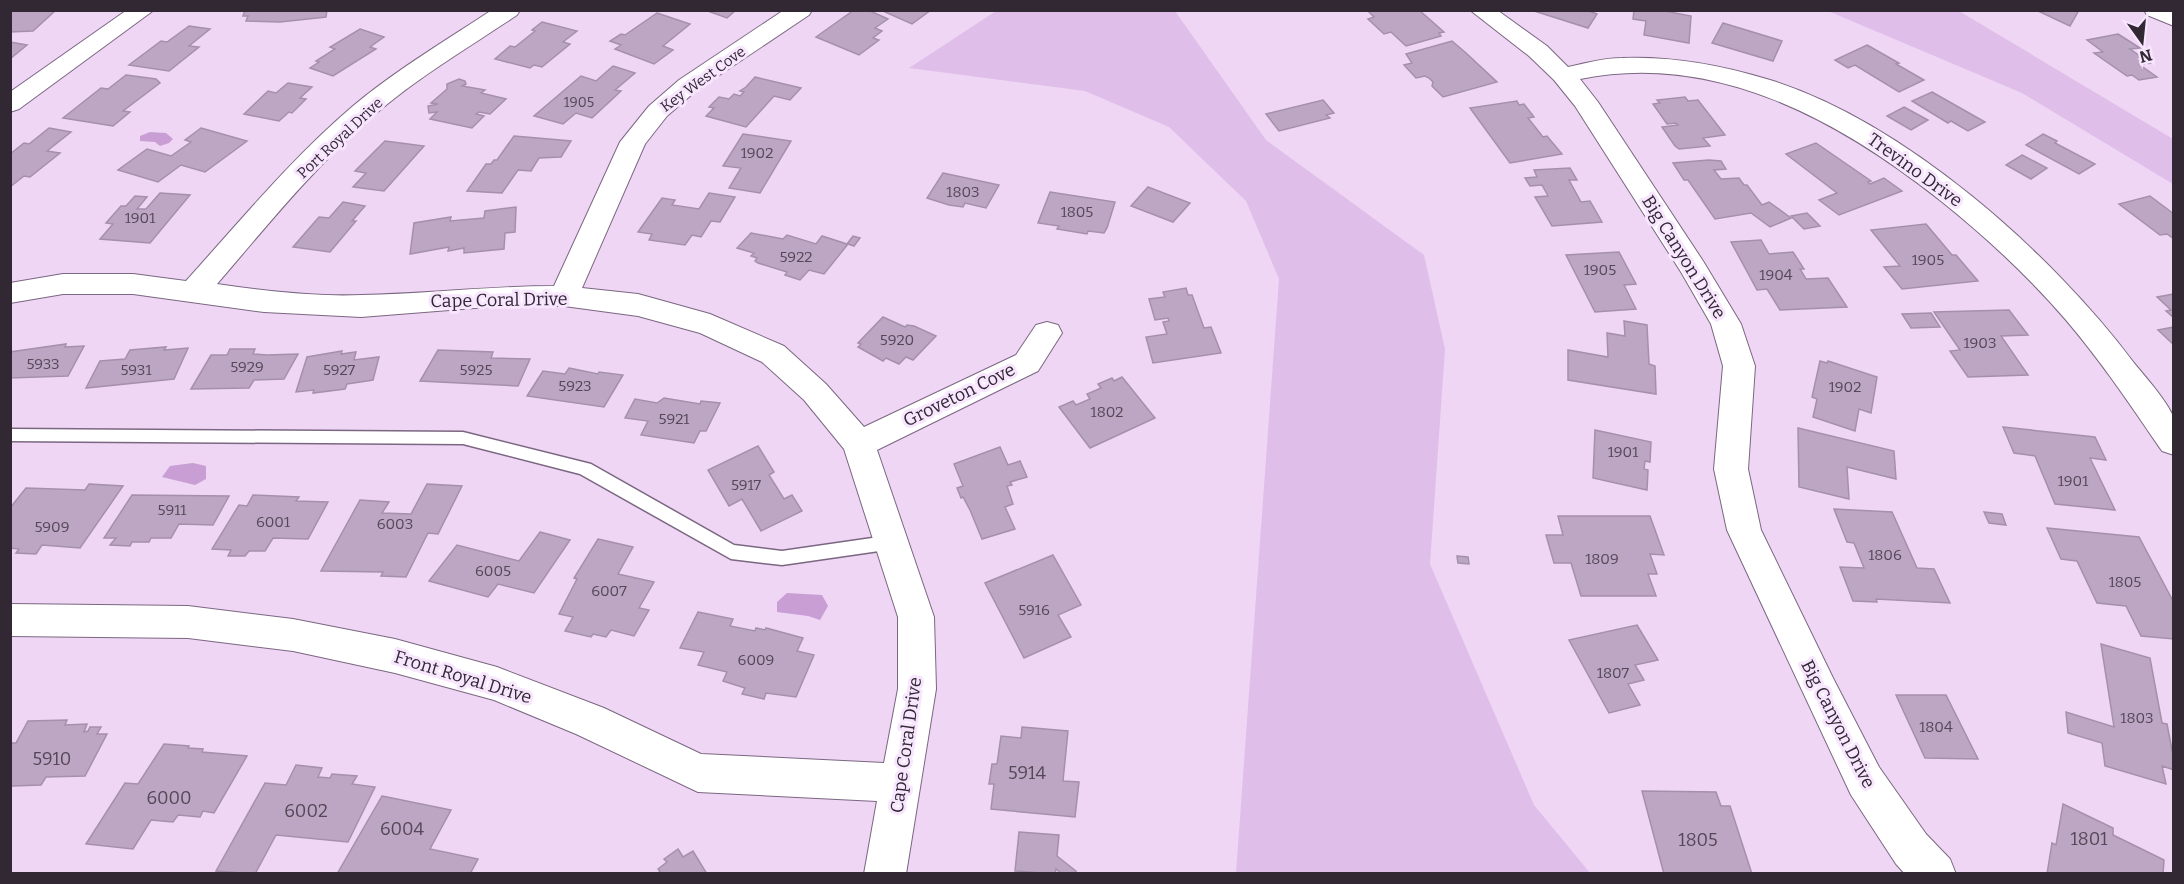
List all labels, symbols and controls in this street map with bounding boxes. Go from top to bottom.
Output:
north arrow [2112,12,2172,72]
street label: Key West Cove [657,42,749,116]
text: N [2137,45,2154,67]
street label: Port Royal Drive [293,94,387,182]
house number: 1905 [564,94,594,111]
street label: Trevino Drive [1863,128,1967,212]
house number: 1902 [741,144,773,162]
house number: 1803 [946,183,980,201]
street label: Big Canyon Drive [1637,191,1731,323]
house number: 1805 [1061,203,1093,221]
house number: 1901 [125,209,155,227]
house number: 5922 [780,248,812,266]
house number: 1905 [1912,251,1944,269]
house number: 1905 [1584,261,1616,279]
house number: 1904 [1759,266,1793,284]
street label: Cape Coral Drive [430,288,568,312]
house number: 5920 [880,331,914,349]
house number: 1903 [1963,334,1997,352]
house number: 5933 [26,355,60,373]
house number: 5929 [230,358,264,376]
street label: Groveton Cove [900,358,1018,432]
house number: 5931 [121,361,152,379]
house number: 5927 [323,361,356,379]
house number: 5925 [460,361,492,379]
house number: 5923 [558,377,592,395]
house number: 1902 [1829,378,1861,396]
house number: 1802 [1091,403,1123,421]
house number: 5921 [659,410,689,428]
house number: 1901 [1608,443,1638,461]
house number: 1901 [2058,472,2088,490]
house number: 5917 [731,476,762,494]
house number: 5911 [158,501,186,519]
house number: 6001 [256,513,290,531]
house number: 6003 [377,515,413,533]
house number: 5909 [34,518,70,536]
house number: 1806 [1868,546,1902,564]
house number: 1809 [1585,550,1619,568]
house number: 6005 [475,562,511,580]
house number: 1805 [2109,573,2141,591]
house number: 6007 [591,582,627,600]
house number: 5916 [1018,601,1050,619]
street label: Front Royal Drive [391,646,535,708]
house number: 6009 [738,651,774,669]
street label: Big Canyon Drive [1796,656,1880,792]
house number: 1807 [1597,664,1630,682]
street label: Cape Coral Drive [886,676,926,814]
house number: 1803 [2120,709,2154,727]
house number: 1804 [1919,718,1953,736]
house number: 5910 [33,748,71,770]
house number: 5914 [1008,762,1046,784]
house number: 6000 [146,787,192,809]
house number: 6002 [284,800,328,822]
house number: 6004 [380,818,425,840]
house number: 1801 [2071,828,2108,850]
house number: 1805 [1678,829,1718,851]

